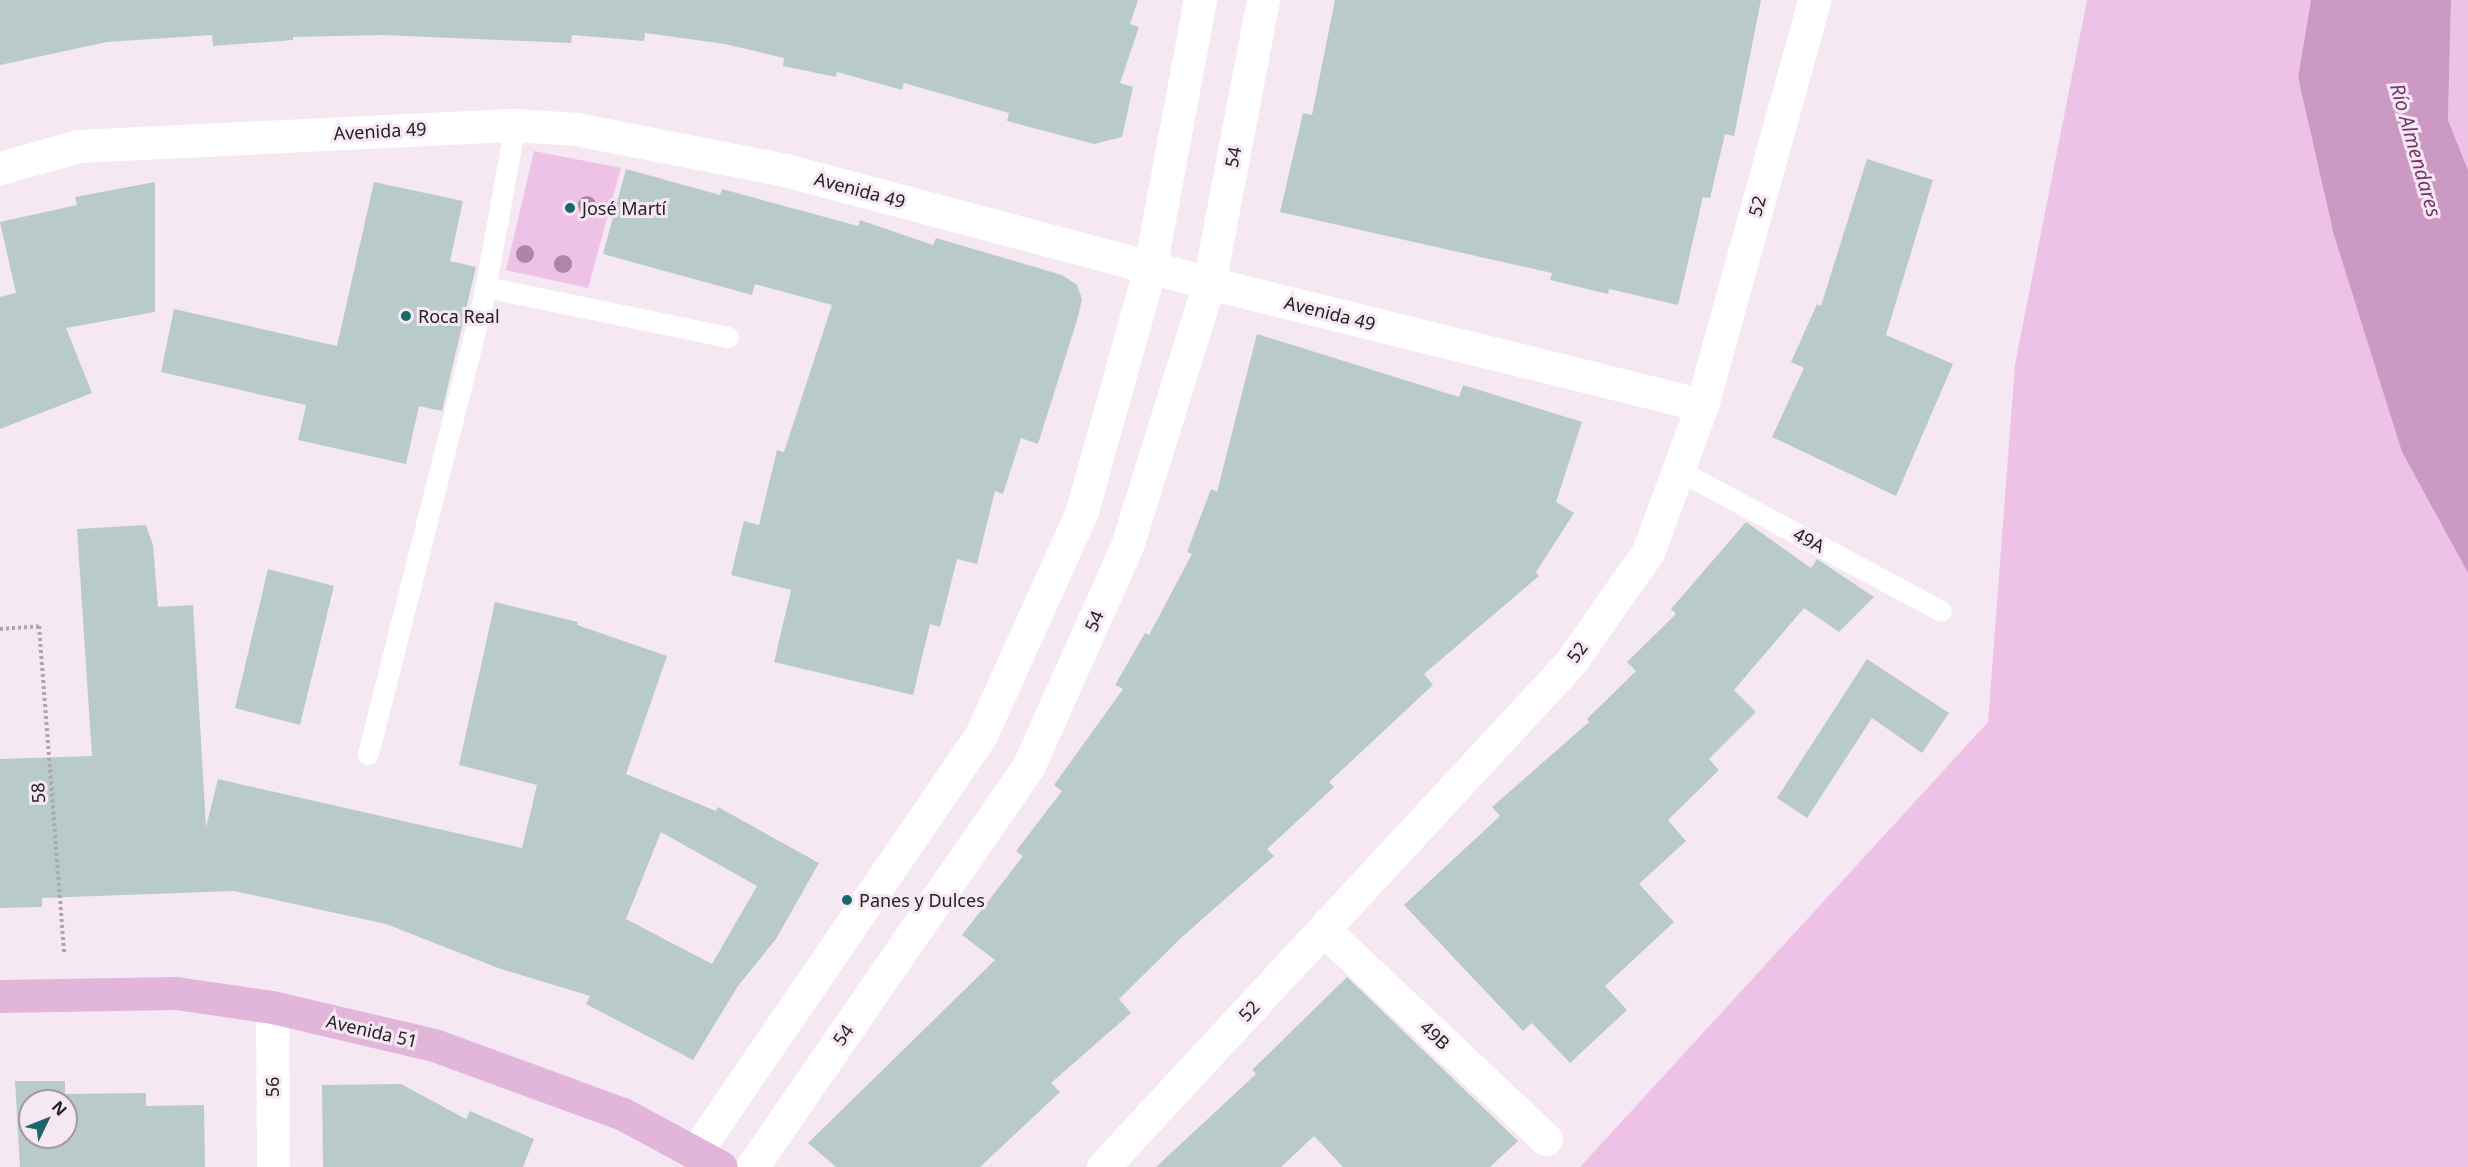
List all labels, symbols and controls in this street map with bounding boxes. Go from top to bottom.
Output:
water label: Río Almendares [2385,81,2447,219]
street label: Avenida 49 [333,118,427,144]
street label: 54 [1220,145,1246,169]
street label: Avenida 49 [812,168,908,212]
street label: 52 [1744,193,1770,219]
place label: José Martí [582,197,666,219]
marker: José Martí [563,201,577,215]
street label: Avenida 49 [1282,291,1378,335]
place label: Roca Real [418,305,500,327]
marker: Roca Real [399,309,413,323]
street label: 49A [1790,523,1828,557]
street label: 54 [1080,607,1108,635]
street label: 52 [1562,637,1592,667]
street label: 58 [27,782,49,804]
place label: Panes y Dulces [859,889,985,911]
marker: Panes y Dulces [840,893,854,907]
street label: 52 [1234,996,1264,1026]
street label: Avenida 51 [324,1010,420,1052]
street label: 49B [1416,1016,1454,1054]
street label: 54 [828,1020,858,1050]
street label: 56 [261,1077,283,1097]
north arrow [18,1089,78,1149]
text: N [47,1096,72,1120]

